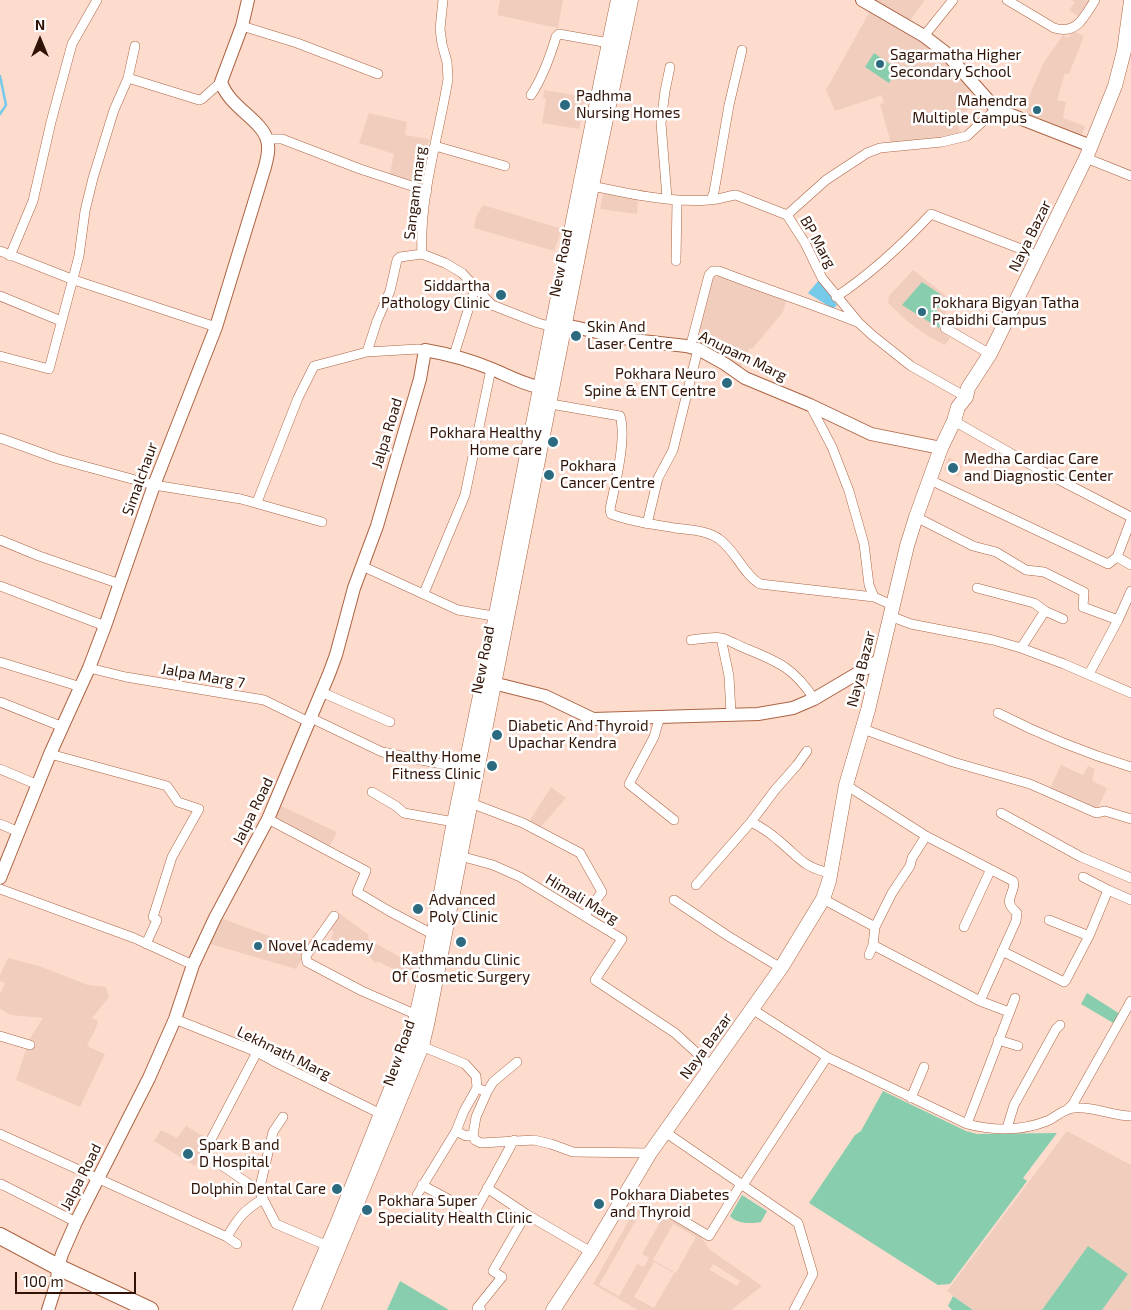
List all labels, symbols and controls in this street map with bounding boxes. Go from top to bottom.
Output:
north arrow [15,15,65,65]
text: N [35,16,45,33]
place label: Sagarmatha Higher Secondary School [890,46,1021,81]
marker: Sagarmatha Higher Secondary School [874,58,886,70]
place label: Padhma Nursing Homes [576,87,680,122]
place label: Mahendra Multiple Campus [912,92,1027,127]
marker: Padhma Nursing Homes [558,98,572,112]
marker: Mahendra Multiple Campus [1031,104,1043,116]
street label: Sangam marg [400,145,430,241]
street label: Naya Bazar [1005,197,1055,275]
street label: BP Marg [796,213,840,271]
street label: New Road [546,227,576,299]
place label: Siddartha Pathology Clinic [381,277,490,312]
marker: Siddartha Pathology Clinic [494,288,508,302]
place label: Pokhara Bigyan Tatha Prabidhi Campus [932,294,1079,329]
marker: Pokhara Bigyan Tatha Prabidhi Campus [916,306,928,318]
place label: Skin And Laser Centre [587,318,673,353]
street label: Anupam Marg [696,327,790,385]
marker: Skin And Laser Centre [569,329,583,343]
place label: Pokhara Neuro Spine & ENT Centre [584,365,716,400]
marker: Pokhara Neuro Spine & ENT Centre [720,376,734,390]
street label: Jalpa Road [368,396,406,470]
place label: Pokhara Healthy Home care [430,424,542,459]
marker: Pokhara Healthy Home care [546,435,560,449]
street label: Simalchaur [118,440,162,518]
place label: Medha Cardiac Care and Diagnostic Center [964,450,1113,485]
place label: Pokhara Cancer Centre [560,457,655,492]
marker: Medha Cardiac Care and Diagnostic Center [946,461,960,475]
marker: Pokhara Cancer Centre [542,468,556,482]
street label: New Road [468,624,498,696]
street label: Naya Bazar [843,629,879,709]
street label: Jalpa Marg 7 [160,660,246,692]
place label: Diabetic And Thyroid Upachar Kendra [508,717,649,752]
marker: Diabetic And Thyroid Upachar Kendra [490,728,504,742]
place label: Healthy Home Fitness Clinic [385,748,481,783]
marker: Healthy Home Fitness Clinic [485,759,499,773]
street label: Jalpa Road [229,774,277,848]
street label: Himali Marg [542,870,622,928]
place label: Advanced Poly Clinic [429,891,498,926]
marker: Advanced Poly Clinic [411,902,425,916]
marker: Kathmandu Clinic Of Cosmetic Surgery [454,935,468,949]
place label: Novel Academy [268,937,373,955]
marker: Novel Academy [252,940,264,952]
place label: Kathmandu Clinic Of Cosmetic Surgery [392,951,530,986]
street label: Naya Bazar [676,1009,736,1083]
street label: New Road [379,1018,419,1088]
street label: Lekhnath Marg [234,1022,334,1084]
place label: Spark B and D Hospital [199,1136,280,1171]
street label: Jalpa Road [56,1141,106,1213]
marker: Spark B and D Hospital [181,1147,195,1161]
place label: Dolphin Dental Care [191,1180,326,1198]
marker: Dolphin Dental Care [330,1182,344,1196]
place label: Pokhara Diabetes and Thyroid [610,1186,729,1221]
place label: Pokhara Super Speciality Health Clinic [378,1192,533,1227]
marker: Pokhara Diabetes and Thyroid [592,1197,606,1211]
marker: Pokhara Super Speciality Health Clinic [360,1203,374,1217]
scale bar [18,1262,139,1294]
text: 100 m [23,1272,64,1290]

